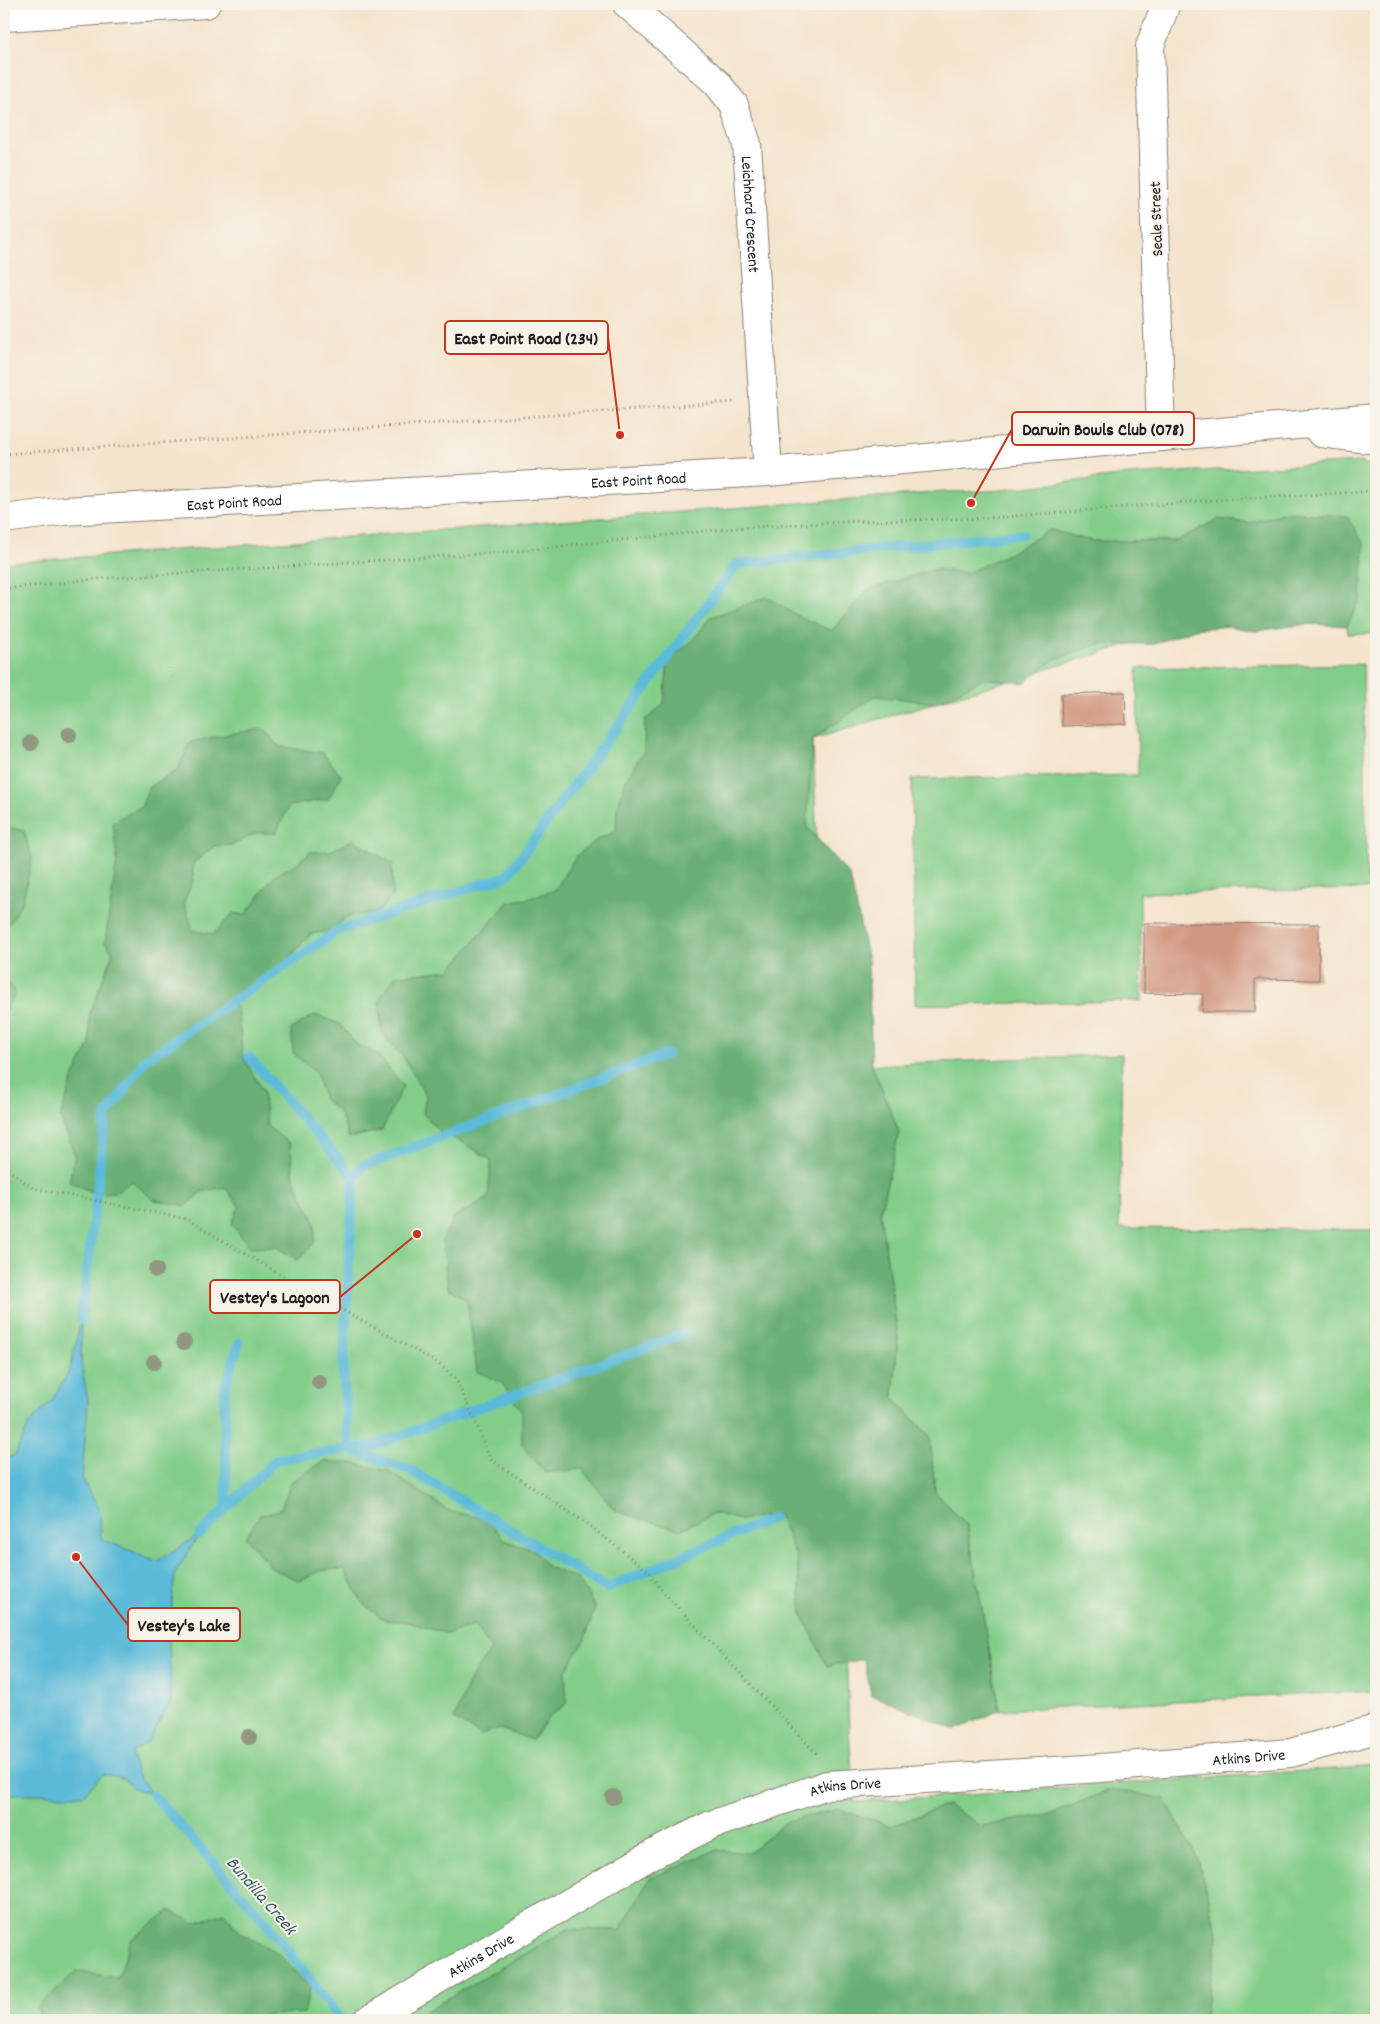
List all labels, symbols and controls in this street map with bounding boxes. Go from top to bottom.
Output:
street label: Leichhard Crescent [734,155,764,273]
street label: Seale Street [1145,181,1170,257]
callout: East Point Road (234) [445,321,608,354]
text: East Point Road (234) [454,328,598,353]
callout: Darwin Bowls Club (078) [1012,412,1194,445]
text: Darwin Bowls Club (078) [1022,419,1184,444]
street label: East Point Road [590,468,687,496]
street label: East Point Road [186,490,283,518]
callout: Vestey's Lagoon [210,1280,340,1313]
text: Vestey's Lagoon [220,1287,330,1312]
callout: Vestey's Lake [128,1608,240,1641]
text: Vestey's Lake [138,1615,230,1640]
street label: Atkins Drive [1212,1745,1286,1773]
street label: Atkins Drive [806,1773,882,1804]
water label: Bundilla Creek [219,1852,302,1942]
street label: Atkins Drive [444,1928,519,1985]

